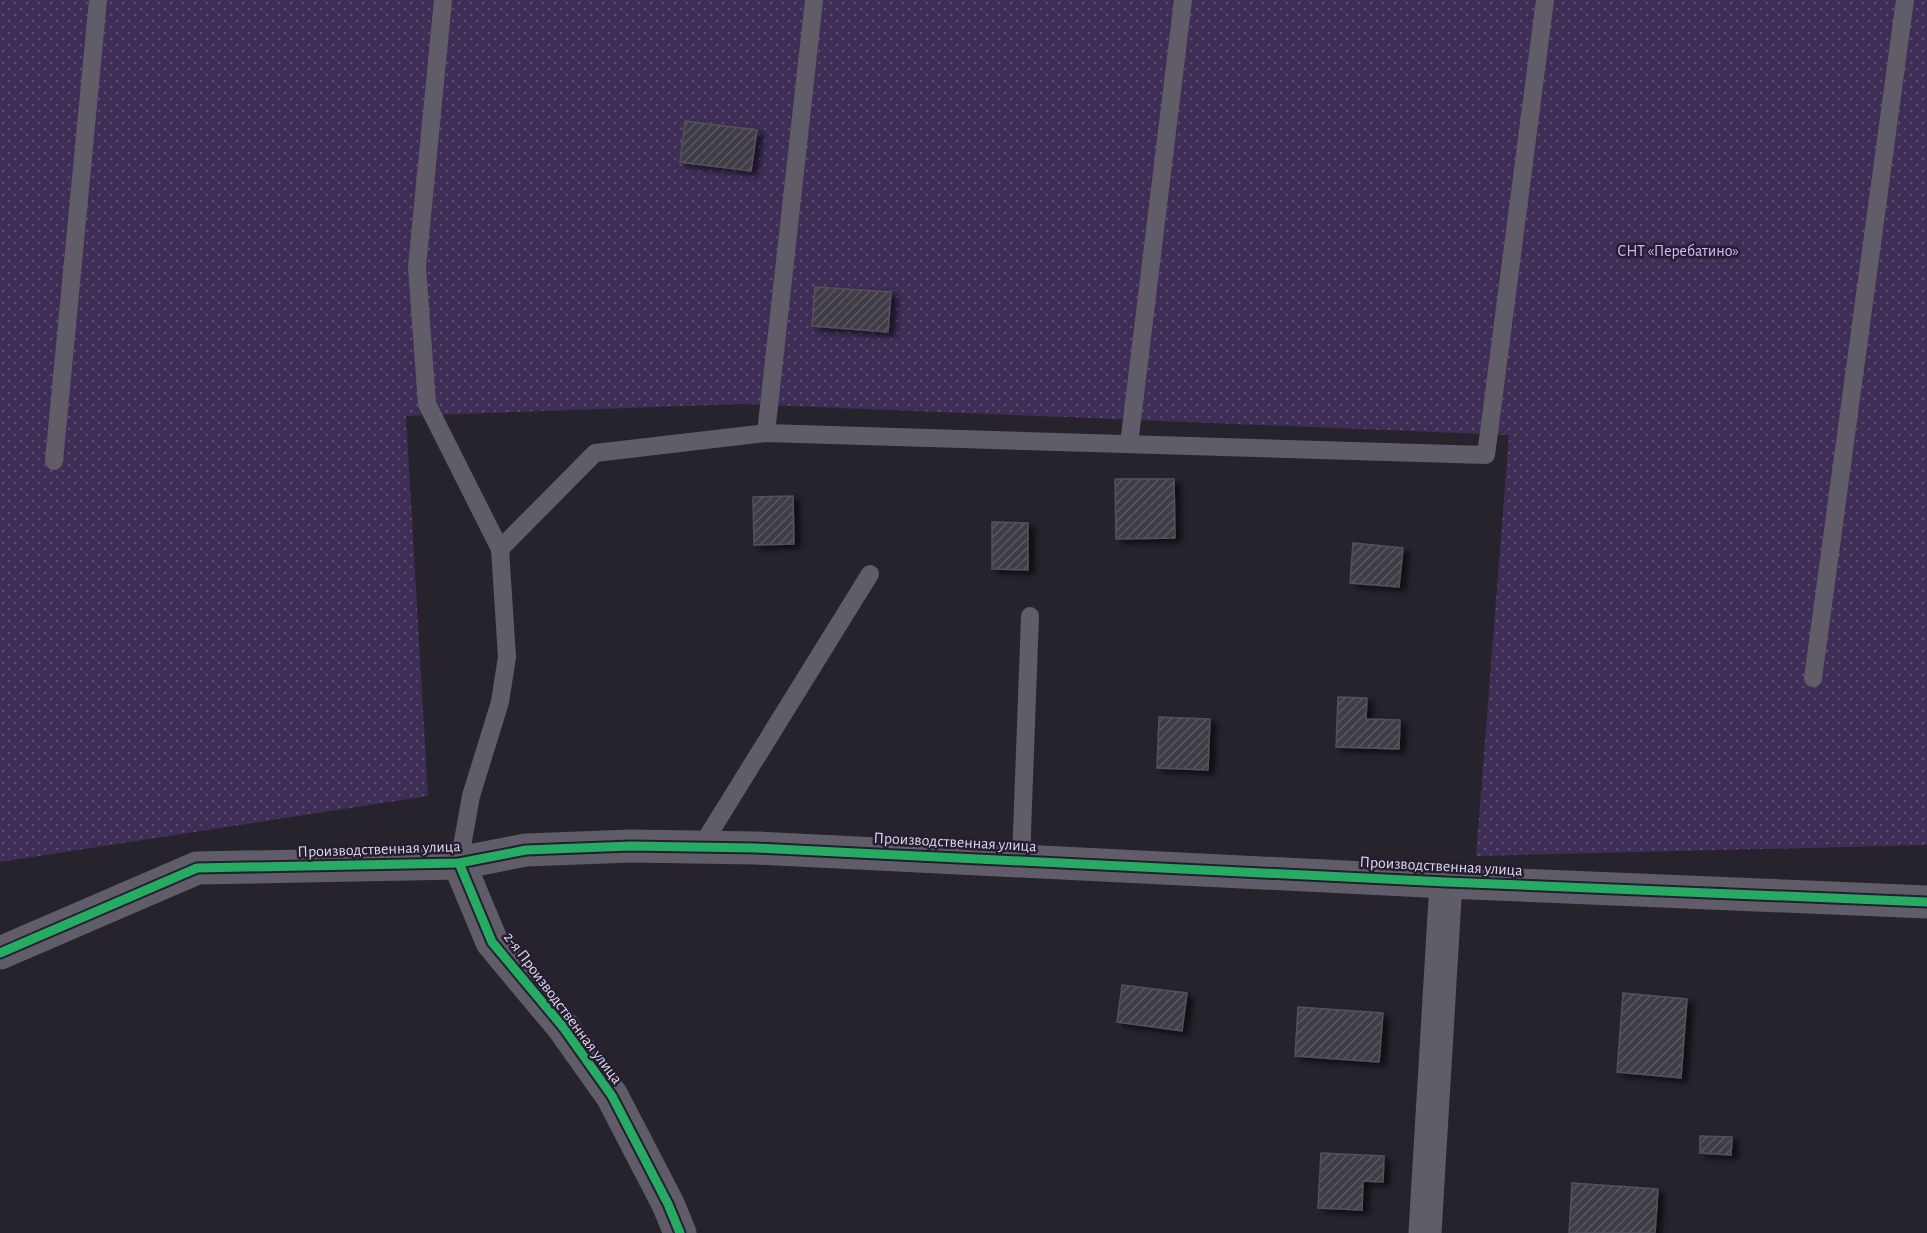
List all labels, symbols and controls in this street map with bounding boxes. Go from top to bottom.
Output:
park label: СНТ «Перебатино» [1617,243,1739,259]
street label: Производственная улица [873,830,1037,855]
street label: Производственная улица [297,838,461,861]
street label: Производственная улица [1359,854,1523,879]
street label: 2-я Производственная улица [500,929,625,1087]

